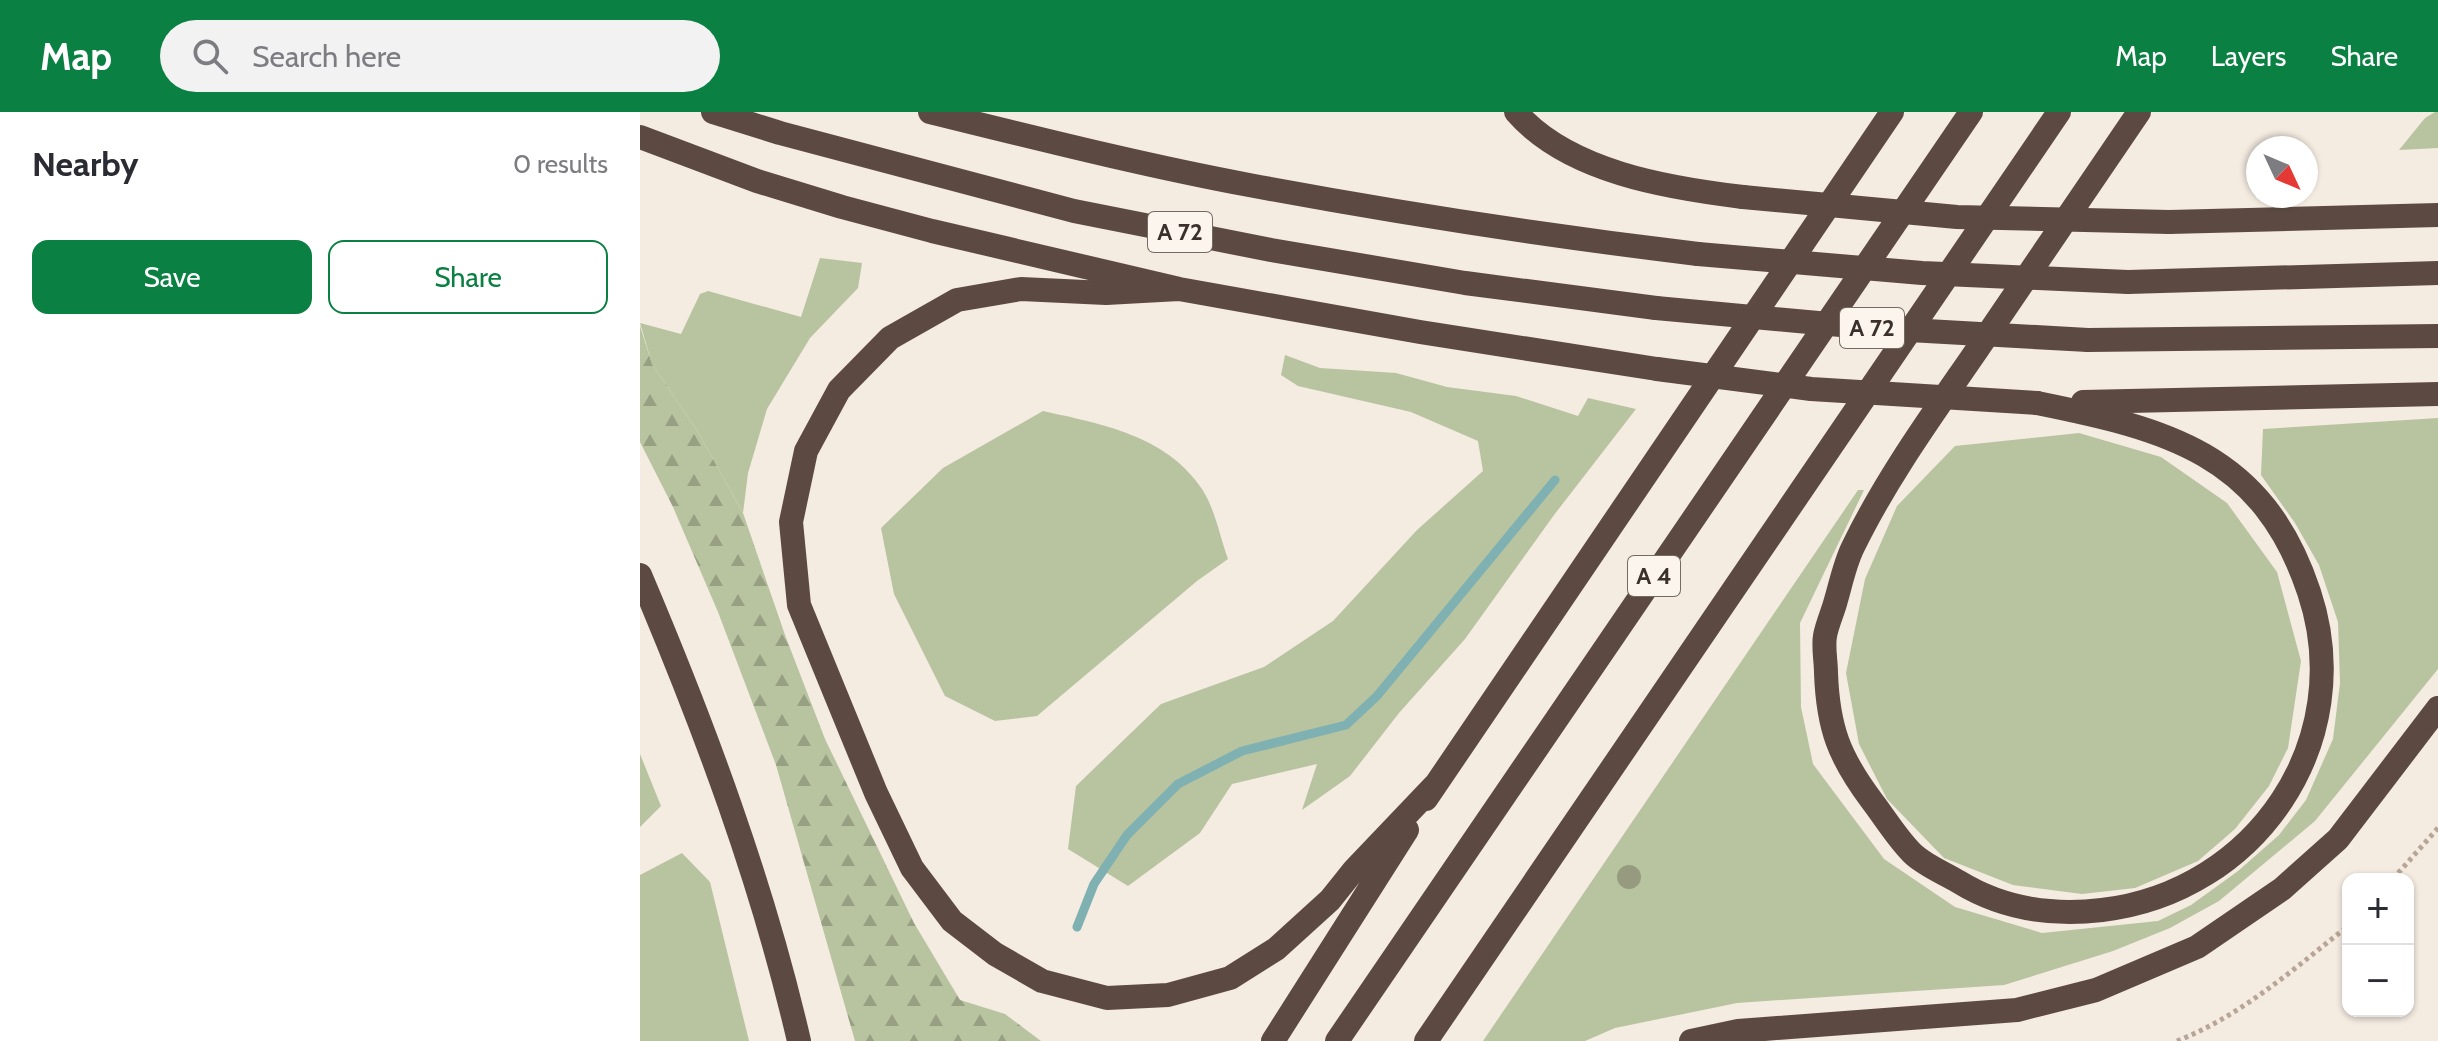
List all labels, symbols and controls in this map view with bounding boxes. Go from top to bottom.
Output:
search box [160,20,720,92]
text: Map [40,33,112,80]
icon: search [188,34,232,78]
text: Search here [252,38,401,75]
text: Map [2115,39,2167,73]
text: Layers [2211,39,2286,73]
text: Share [2330,39,2398,73]
north arrow [2246,136,2318,208]
text: Nearby [32,143,139,185]
text: 0 results [513,148,608,180]
road number: A 72 [1148,212,1212,252]
button: Save [32,240,312,314]
button: Share [328,240,608,314]
road number: A 72 [1840,308,1904,348]
road number: A 4 [1628,556,1680,596]
map controls [2342,873,2414,1017]
button: + [2342,873,2414,945]
button: − [2342,945,2414,1017]

